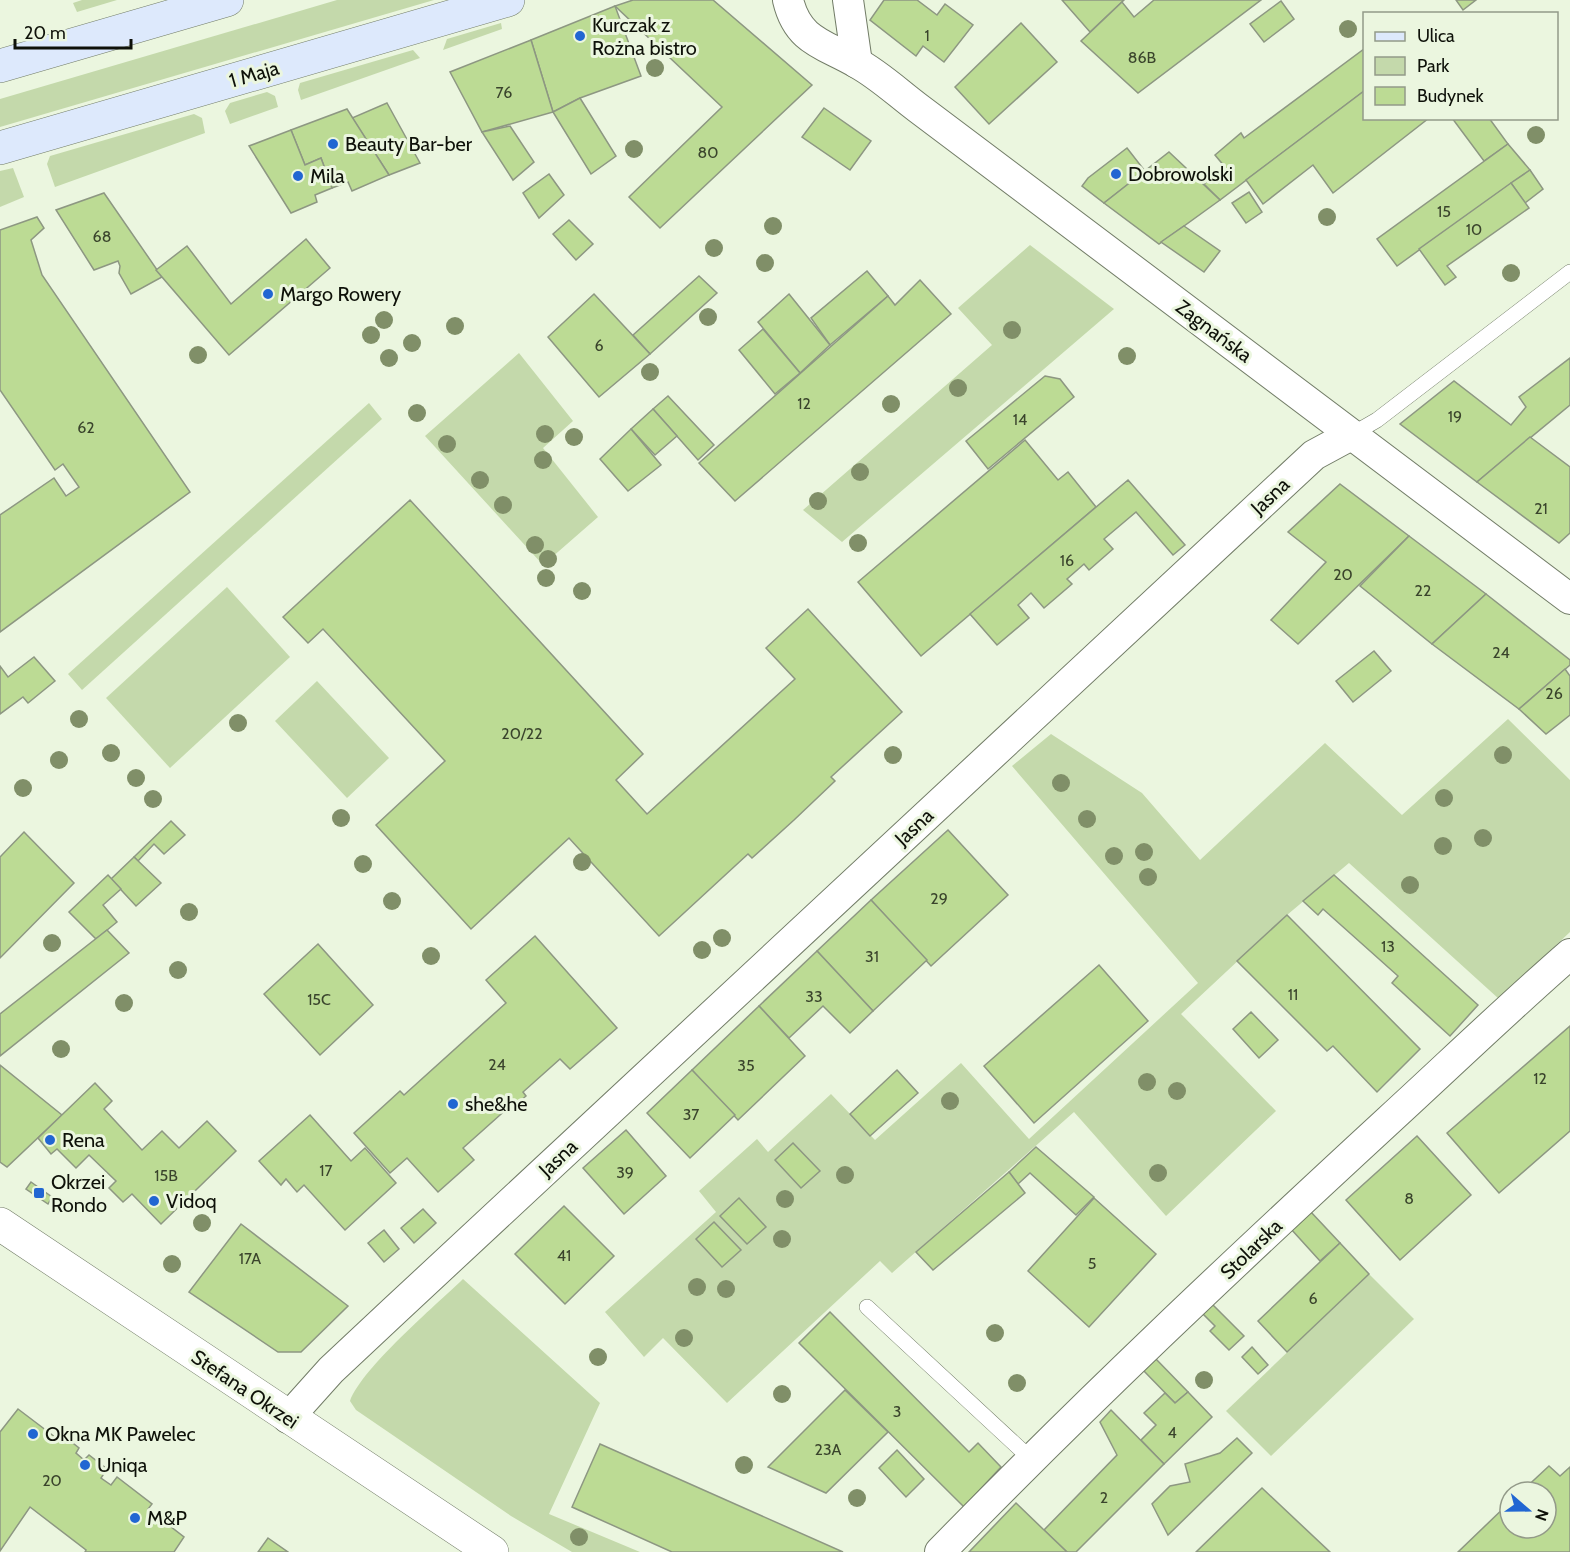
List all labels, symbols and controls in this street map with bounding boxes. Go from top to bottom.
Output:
scale bar [15,12,130,50]
legend [1363,12,1558,120]
place label: Kurczak z Rożna bistro [592,13,697,60]
text: 20 m [24,22,66,44]
text: Ulica [1417,25,1455,47]
house number: 1 [924,26,930,45]
marker: Kurczak z Rożna bistro [573,29,587,43]
house number: 86B [1128,48,1157,67]
street label: 1 Maja [226,55,282,93]
text: Park [1417,55,1450,77]
house number: 76 [496,83,512,102]
text: Budynek [1417,85,1484,107]
place label: Beauty Bar-ber [345,132,473,156]
marker: Beauty Bar-ber [326,137,340,151]
house number: 80 [698,143,718,162]
place label: Dobrowolski [1128,162,1233,186]
place label: Mila [310,164,345,188]
marker: Dobrowolski [1109,167,1123,181]
marker: Mila [291,169,305,183]
house number: 15 [1437,202,1451,221]
house number: 10 [1466,220,1482,239]
house number: 68 [93,227,111,246]
place label: Margo Rowery [280,282,401,306]
marker: Margo Rowery [261,287,275,301]
street label: Zagnańska [1171,295,1257,368]
house number: 6 [594,336,604,355]
house number: 12 [797,394,811,413]
house number: 19 [1448,407,1462,426]
house number: 14 [1013,410,1027,429]
house number: 62 [77,418,95,437]
street label: Jasna [1245,472,1294,520]
house number: 21 [1534,499,1548,518]
house number: 16 [1060,551,1074,570]
house number: 20 [1333,565,1353,584]
house number: 22 [1415,581,1431,600]
house number: 24 [1492,643,1510,662]
house number: 26 [1545,684,1563,703]
house number: 20/22 [501,724,543,743]
street label: Jasna [889,803,938,851]
house number: 29 [930,889,948,908]
house number: 13 [1381,937,1395,956]
house number: 31 [865,947,879,966]
house number: 11 [1288,985,1298,1004]
house number: 33 [805,987,823,1006]
house number: 15C [307,990,331,1009]
house number: 24 [488,1055,506,1074]
house number: 35 [737,1056,755,1075]
house number: 12 [1533,1069,1547,1088]
place label: she&he [465,1092,527,1116]
marker: she&he [446,1097,460,1111]
house number: 37 [683,1105,699,1124]
place label: Rena [62,1128,105,1152]
marker: Rena [43,1133,57,1147]
street label: Jasna [533,1134,582,1182]
house number: 17 [319,1161,333,1180]
house number: 39 [616,1163,634,1182]
house number: 15B [154,1166,178,1185]
place label: Okrzei Rondo [51,1170,107,1217]
marker: Okrzei Rondo [32,1186,46,1200]
place label: Vidoq [166,1189,217,1213]
house number: 8 [1404,1189,1414,1208]
marker: Vidoq [147,1194,161,1208]
street label: Stolarska [1215,1214,1287,1284]
house number: 41 [557,1246,571,1265]
house number: 17A [239,1249,261,1268]
house number: 5 [1088,1254,1096,1273]
house number: 6 [1308,1289,1318,1308]
street label: Stefana Okrzei [187,1344,303,1434]
house number: 3 [893,1402,901,1421]
place label: Okna MK Pawelec [45,1422,196,1446]
house number: 4 [1167,1423,1177,1442]
marker: Okna MK Pawelec [26,1427,40,1441]
house number: 23A [815,1440,842,1459]
place label: Uniqa [97,1453,148,1477]
marker: Uniqa [78,1458,92,1472]
house number: 20 [42,1471,62,1490]
north arrow [1498,1480,1558,1540]
house number: 2 [1100,1488,1108,1507]
place label: M&P [147,1506,187,1530]
text: N [1531,1506,1552,1524]
marker: M&P [128,1511,142,1525]

